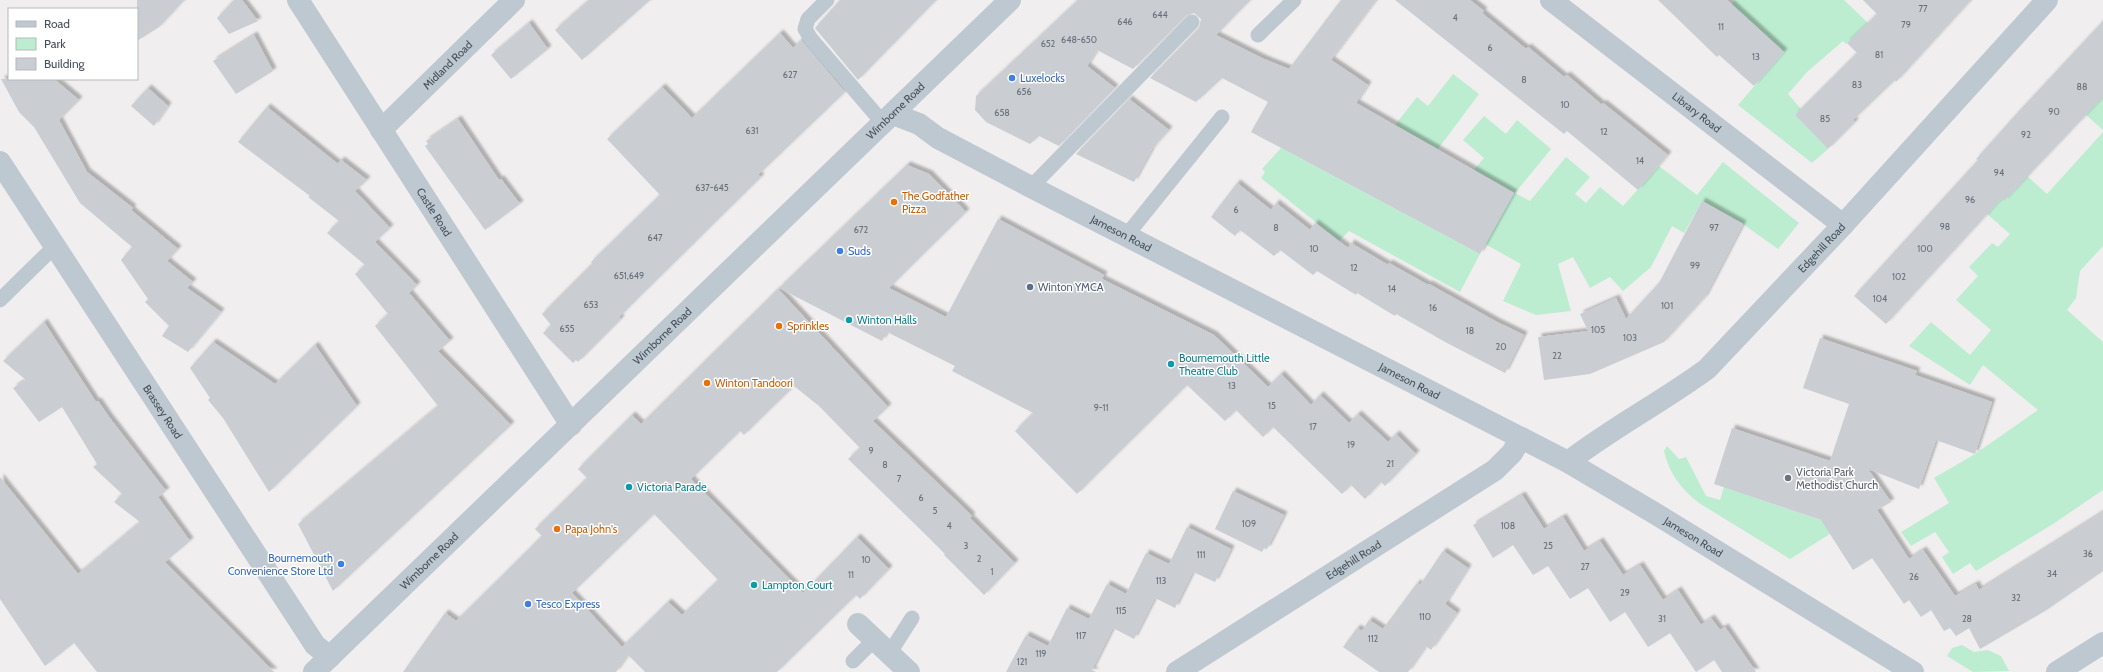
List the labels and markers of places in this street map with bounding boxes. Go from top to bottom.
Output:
place label: Luxelocks [1020,71,1065,85]
marker: Luxelocks [1007,73,1017,83]
place label: The Godfather Pizza [902,189,969,216]
marker: The Godfather Pizza [889,197,899,207]
place label: Suds [848,244,871,258]
marker: Suds [835,246,845,256]
place label: Winton YMCA [1038,280,1104,294]
marker: Winton YMCA [1025,282,1035,292]
place label: Winton Halls [857,313,917,327]
marker: Winton Halls [844,315,854,325]
place label: Sprinkles [787,319,830,333]
marker: Sprinkles [774,321,784,331]
place label: Bournemouth Little Theatre Club [1179,351,1270,378]
marker: Bournemouth Little Theatre Club [1166,359,1176,369]
place label: Winton Tandoori [715,376,793,390]
marker: Winton Tandoori [702,378,712,388]
place label: Victoria Park Methodist Church [1796,465,1878,492]
marker: Victoria Park Methodist Church [1783,473,1793,483]
place label: Victoria Parade [637,480,707,494]
marker: Victoria Parade [624,482,634,492]
place label: Papa John's [565,522,618,536]
marker: Papa John's [552,524,562,534]
place label: Bournemouth Convenience Store Ltd [228,551,333,578]
marker: Bournemouth Convenience Store Ltd [336,559,346,569]
place label: Lampton Court [762,578,833,592]
marker: Lampton Court [749,580,759,590]
place label: Tesco Express [536,597,601,611]
marker: Tesco Express [523,599,533,609]

